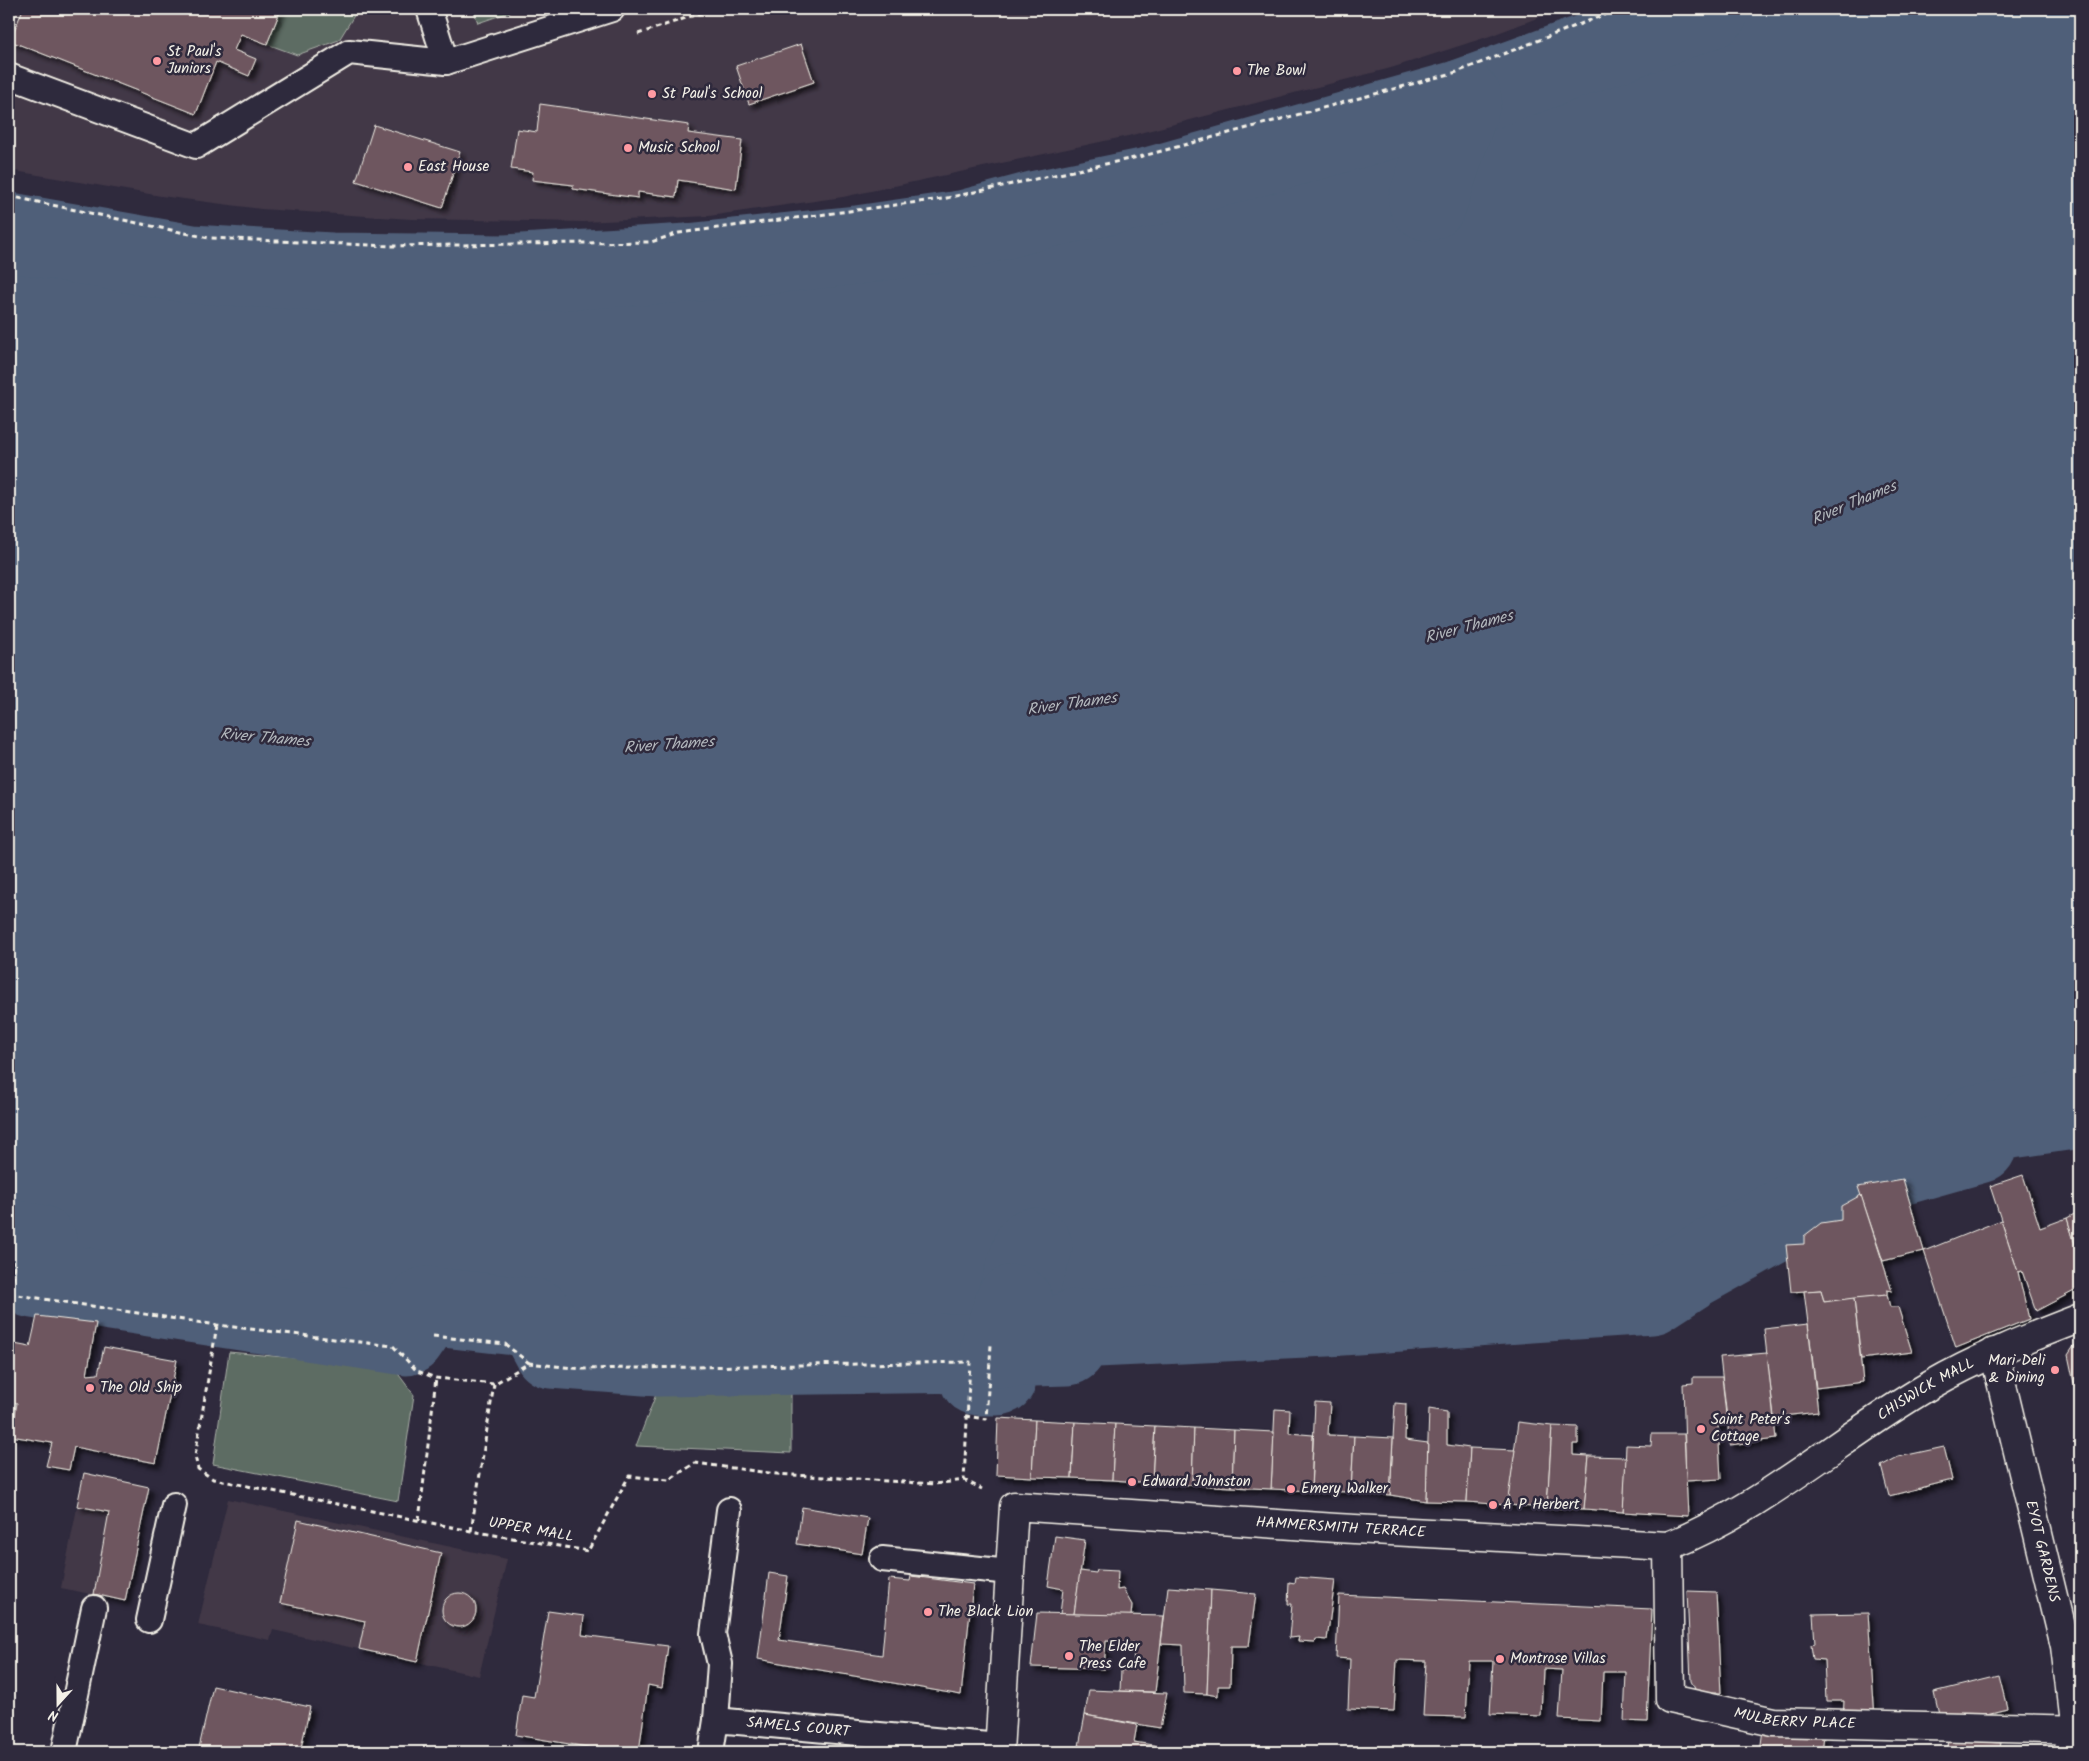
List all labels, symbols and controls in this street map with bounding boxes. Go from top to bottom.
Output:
place label: St Paul's Juniors [167,40,222,81]
marker: St Paul's Juniors [151,55,163,67]
place label: The Bowl [1247,59,1306,83]
marker: The Bowl [1231,65,1243,77]
place label: St Paul's School [662,82,763,106]
marker: St Paul's School [646,88,658,100]
place label: Music School [638,136,720,160]
marker: Music School [622,142,634,154]
place label: East House [418,155,489,179]
marker: East House [402,161,414,173]
water label: River Thames [1808,473,1902,532]
water label: River Thames [1422,603,1518,651]
water label: River Thames [1026,685,1121,723]
water label: River Thames [219,722,313,755]
water label: River Thames [623,729,717,761]
place label: Mari Deli & Dining [1988,1349,2046,1390]
street label: CHISWICK MALL [1872,1352,1979,1427]
marker: Mari Deli & Dining [2049,1364,2061,1376]
place label: The Old Ship [100,1376,182,1400]
marker: The Old Ship [84,1382,96,1394]
place label: Saint Peter's Cottage [1711,1408,1791,1449]
marker: Saint Peter's Cottage [1695,1423,1707,1435]
place label: Edward Johnston [1142,1470,1251,1494]
marker: Edward Johnston [1126,1476,1138,1488]
place label: Emery Walker [1301,1477,1389,1501]
marker: Emery Walker [1285,1483,1297,1495]
place label: A P Herbert [1503,1493,1580,1517]
street label: EYOT GARDENS [2018,1498,2066,1605]
marker: A P Herbert [1487,1499,1499,1511]
street label: UPPER MALL [486,1511,576,1549]
street label: HAMMERSMITH TERRACE [1255,1511,1428,1545]
place label: The Black Lion [938,1600,1033,1624]
marker: The Black Lion [922,1606,934,1618]
place label: The Elder Press Cafe [1079,1635,1146,1676]
place label: Montrose Villas [1510,1647,1606,1671]
marker: The Elder Press Cafe [1063,1650,1075,1662]
marker: Montrose Villas [1494,1653,1506,1665]
north arrow [32,1678,82,1728]
street label: MULBERRY PLACE [1731,1701,1857,1736]
text: N [45,1703,62,1727]
street label: SAMELS COURT [745,1711,853,1744]

